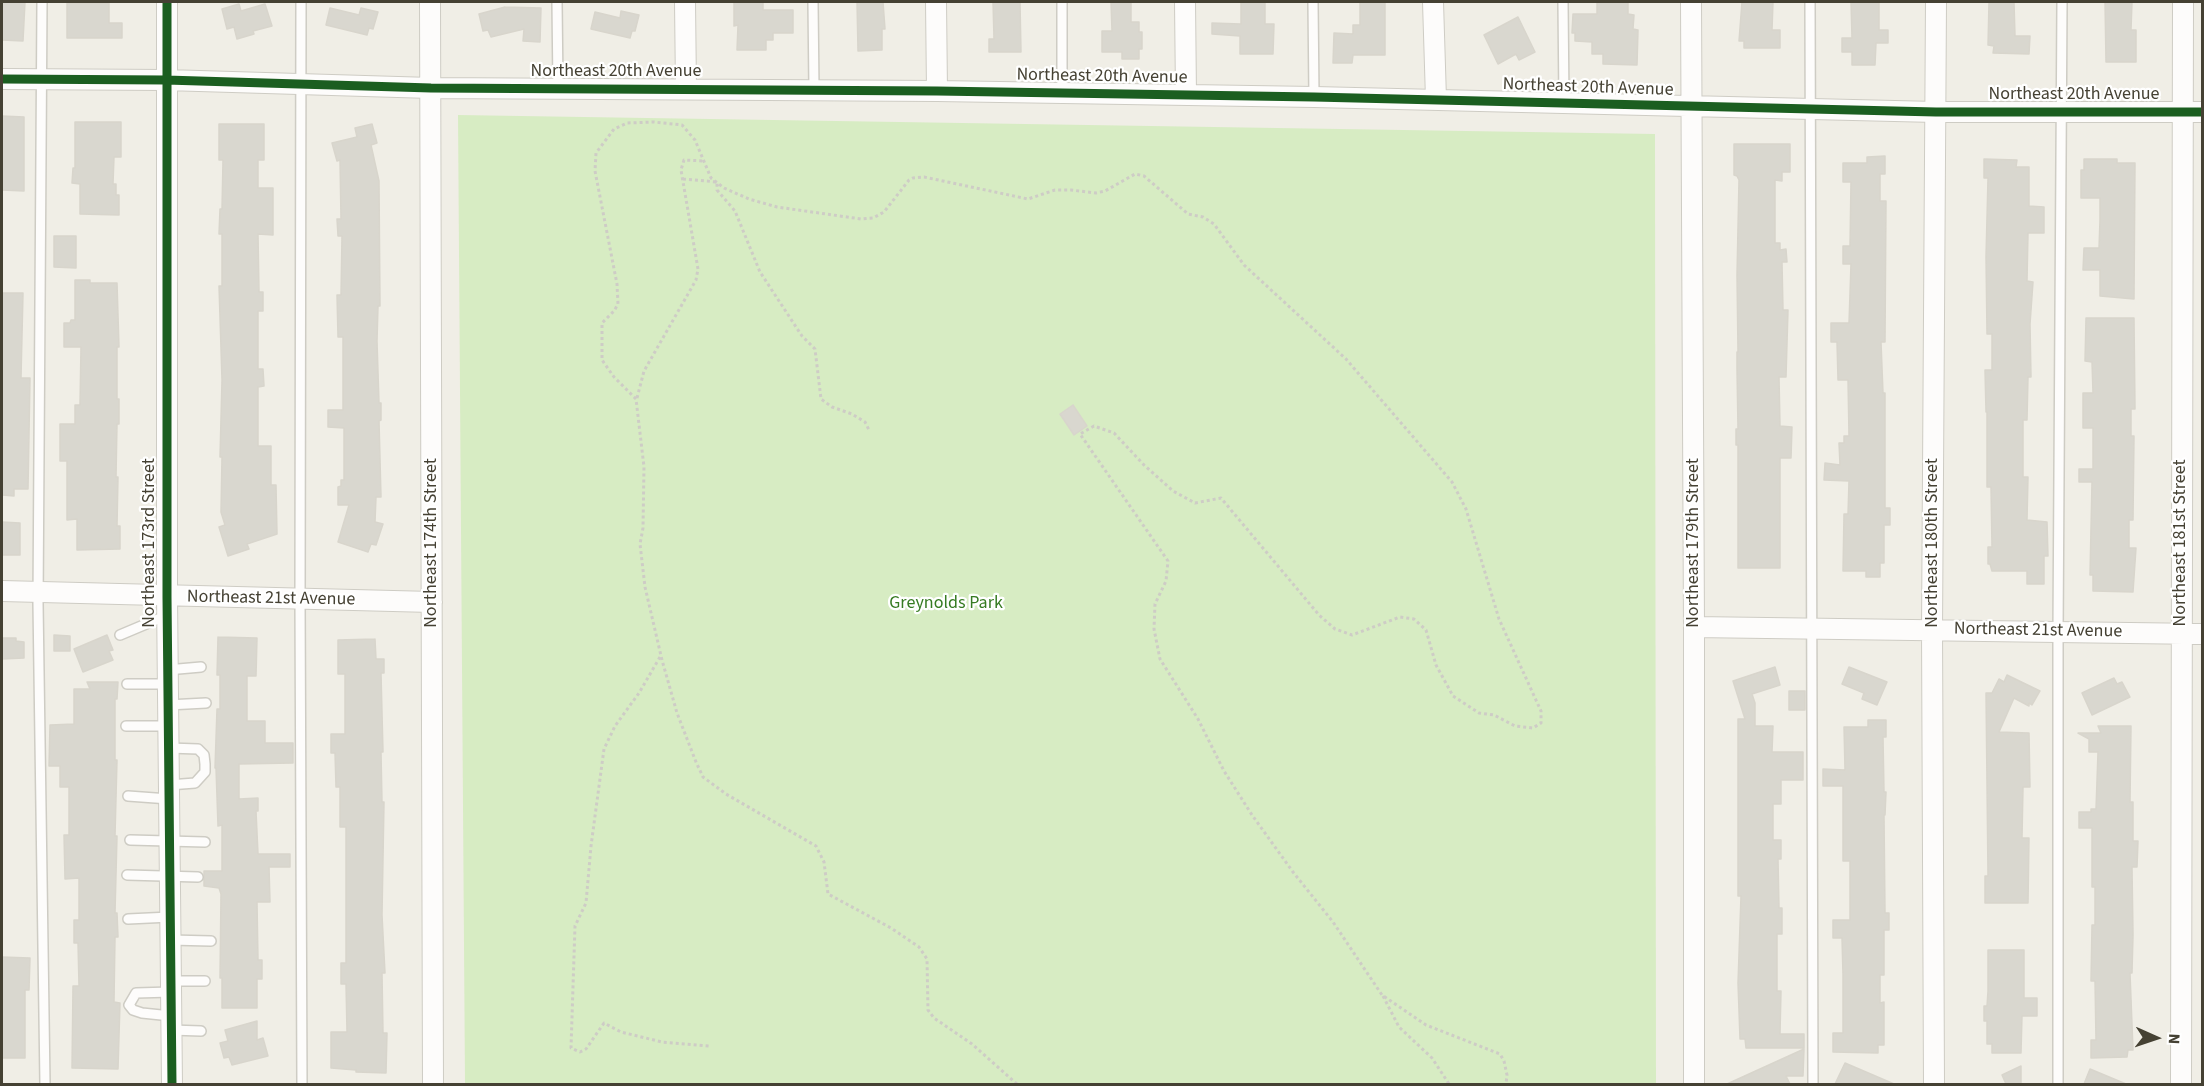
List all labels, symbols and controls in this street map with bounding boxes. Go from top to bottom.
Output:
street label: Northeast 20th Avenue [531,61,701,83]
street label: Northeast 20th Avenue [1016,65,1188,89]
street label: Northeast 20th Avenue [1502,74,1674,102]
street label: Northeast 20th Avenue [1989,84,2159,106]
street label: Northeast 173rd Street [139,458,161,628]
street label: Northeast 174th Street [421,458,443,628]
street label: Northeast 179th Street [1683,458,1705,628]
street label: Northeast 180th Street [1922,458,1944,628]
street label: Northeast 181st Street [2170,460,2192,626]
street label: Northeast 21st Avenue [187,587,355,611]
park label: Greynolds Park [889,593,1003,615]
street label: Northeast 21st Avenue [1954,619,2122,643]
north arrow [2126,1008,2186,1068]
text: N [2163,1033,2185,1045]

